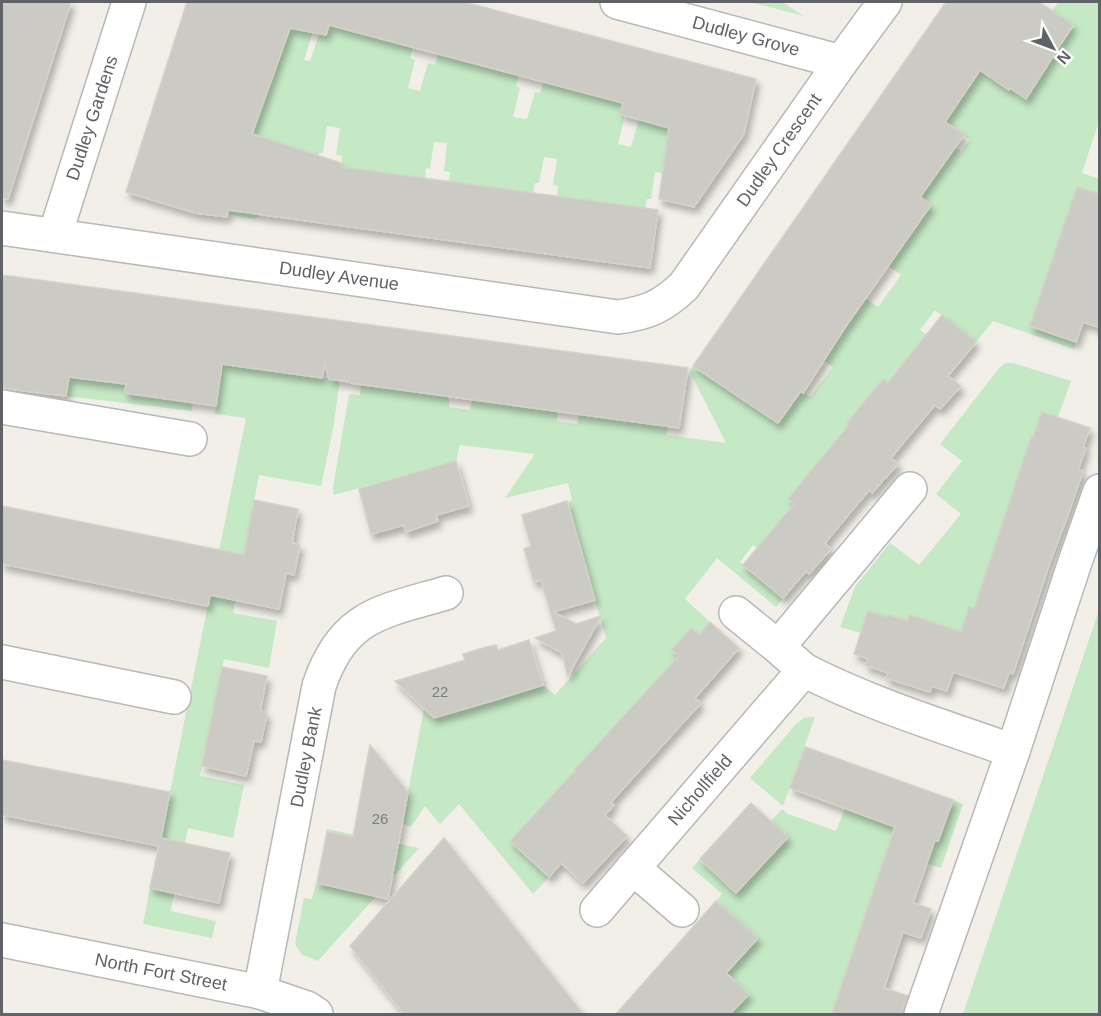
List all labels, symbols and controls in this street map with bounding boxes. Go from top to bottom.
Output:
street label: Dudley Grove [690,12,802,60]
north arrow [1023,18,1083,78]
text: N [1054,48,1074,67]
street label: Dudley Gardens [62,53,122,183]
street label: Dudley Crescent [733,90,825,210]
street label: Dudley Avenue [278,258,400,294]
house number: 22 [432,683,448,700]
street label: Dudley Bank [286,704,326,809]
street label: Nichollfield [664,751,736,829]
house number: 26 [372,810,388,827]
street label: North Fort Street [93,949,229,995]

